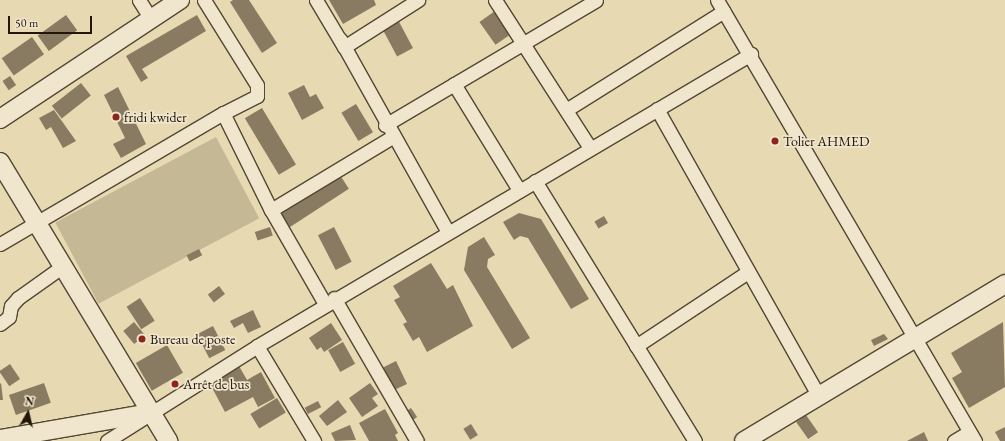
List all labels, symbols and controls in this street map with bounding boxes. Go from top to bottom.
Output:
scale bar [10,8,94,34]
text: 50 m [15,15,38,31]
place label: fridi kwider [124,109,187,125]
marker: fridi kwider [111,112,121,122]
place label: Tolier AHMED [783,133,869,149]
marker: Tolier AHMED [770,136,780,146]
place label: Bureau de poste [150,331,235,347]
marker: Bureau de poste [137,334,147,344]
place label: Arrêt de bus [183,376,249,392]
marker: Arrêt de bus [170,379,180,389]
north arrow [8,393,48,433]
text: N [24,394,35,409]

